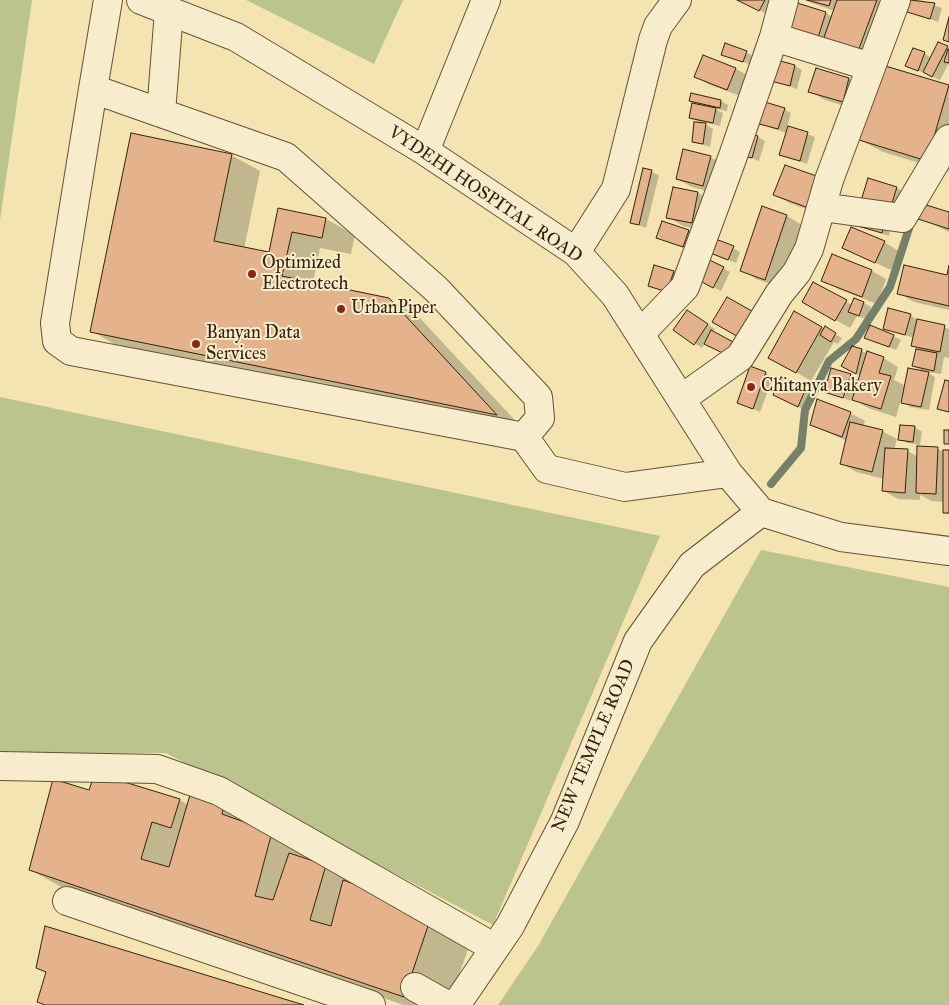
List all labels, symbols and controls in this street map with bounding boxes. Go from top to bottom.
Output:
street label: VYDEHI HOSPITAL ROAD [384,122,586,268]
place label: Optimized Electrotech [262,253,348,296]
marker: Optimized Electrotech [246,268,258,280]
place label: UrbanPiper [351,298,436,320]
marker: UrbanPiper [335,303,347,315]
place label: Banyan Data Services [206,323,300,366]
marker: Banyan Data Services [190,338,202,350]
place label: Chitanya Bakery [761,376,882,398]
marker: Chitanya Bakery [745,381,757,393]
street label: NEW TEMPLE ROAD [548,657,640,835]

